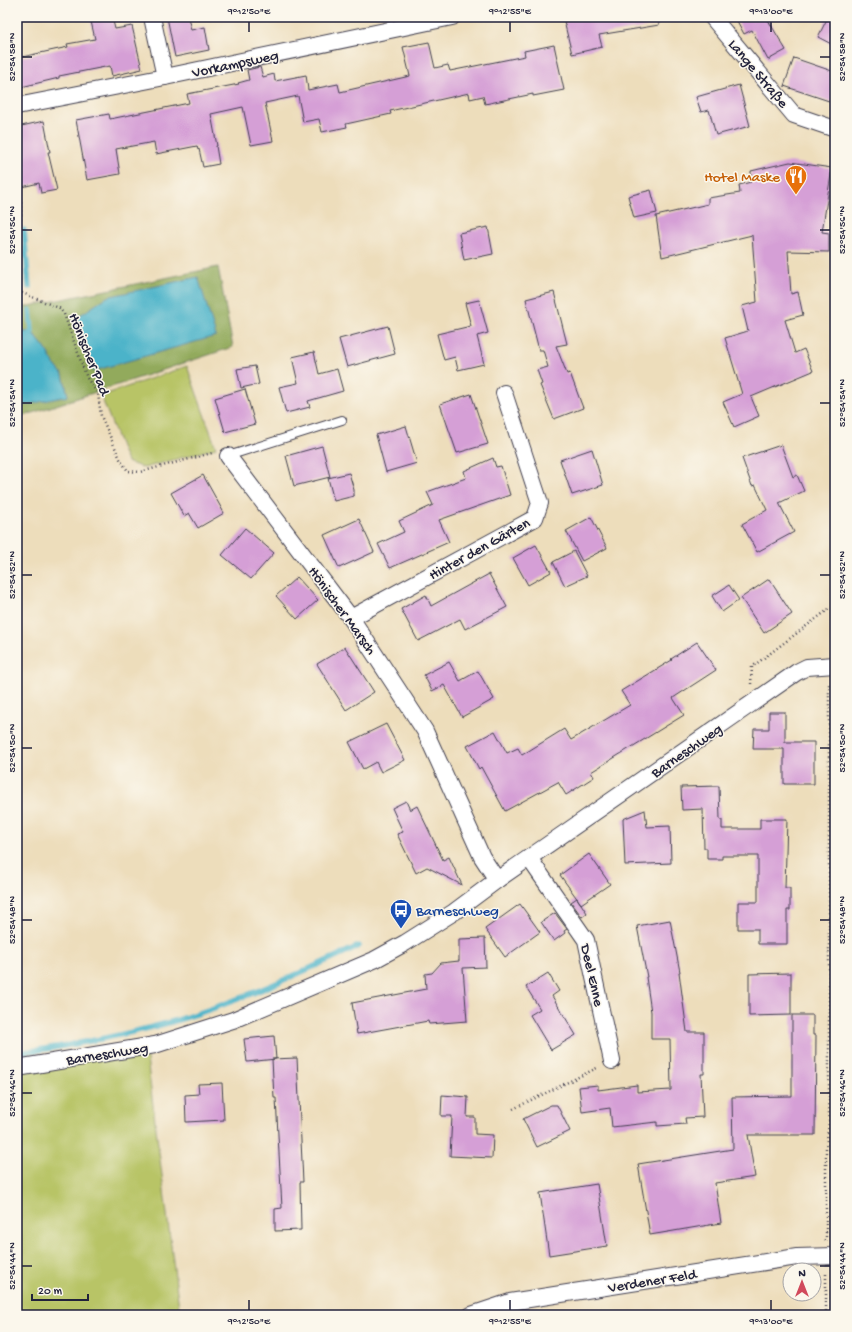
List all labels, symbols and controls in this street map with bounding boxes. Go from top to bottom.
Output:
text: 9°12'50"E [227,6,271,18]
text: 9°12'55"E [488,6,532,18]
text: 9°13'00"E [748,6,793,18]
text: 52°54'58"N [7,32,19,81]
text: 52°54'58"N [837,32,849,81]
street label: Lange Straße [723,36,792,113]
street label: Vorkampsweg [190,47,280,83]
restaurant icon: Hotel Maske [783,163,809,196]
place label: Hotel Maske [704,169,780,187]
text: 52°54'56"N [7,205,19,254]
text: 52°54'56"N [837,205,849,254]
street label: Hönischer Pad [63,311,113,400]
text: 52°54'54"N [7,379,19,427]
text: 52°54'54"N [837,379,849,427]
street label: Hinter den Gärten [426,514,534,585]
text: 52°54'52"N [7,551,19,599]
text: 52°54'52"N [837,551,849,599]
street label: Hönischer Marsch [303,564,379,659]
street label: Barneschweg [647,721,726,783]
text: 52°54'50"N [7,723,19,772]
text: 52°54'50"N [837,723,849,772]
text: 52°54'48"N [7,895,19,944]
text: 52°54'48"N [837,895,849,944]
bus stop icon: Barneschweg [388,897,414,930]
place label: Barneschweg [415,903,499,921]
street label: Deel Enne [575,942,607,1009]
street label: Barneschweg [64,1040,150,1070]
text: 52°54'46"N [7,1069,19,1117]
text: 52°54'46"N [837,1069,849,1117]
text: 52°54'44"N [7,1242,19,1290]
text: 52°54'44"N [837,1242,849,1290]
north arrow [782,1262,822,1302]
street label: Verdener Feld [606,1266,699,1298]
text: N [798,1268,806,1280]
scale bar [32,1276,88,1302]
text: 20 m [38,1285,63,1299]
text: 9°12'50"E [227,1316,271,1328]
text: 9°12'55"E [488,1316,532,1328]
text: 9°13'00"E [748,1316,793,1328]

